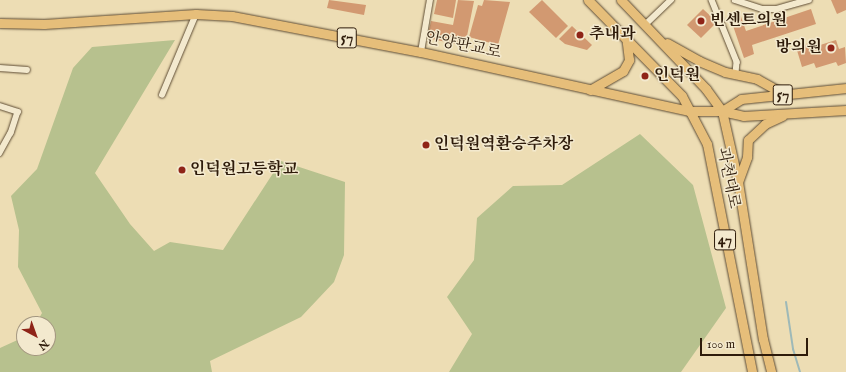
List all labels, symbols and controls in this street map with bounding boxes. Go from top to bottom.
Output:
place label: 빈센트의원 [710,11,787,31]
marker: 빈센트의원 [695,15,707,27]
road number: 57 [336,25,358,51]
place label: 추내과 [589,25,635,45]
street label: 안양판교로 [423,29,503,63]
marker: 추내과 [574,29,586,41]
place label: 방의원 [776,38,822,58]
marker: 방의원 [825,42,837,54]
place label: 인덕원 [654,66,700,86]
marker: 인덕원 [639,70,651,82]
road number: 57 [772,82,794,108]
place label: 인덕원역환승주차장 [434,135,573,155]
marker: 인덕원역환승주차장 [421,140,431,150]
street label: 과천대로 [713,146,743,210]
place label: 인덕원고등학교 [190,160,298,180]
marker: 인덕원고등학교 [177,165,187,175]
road number: 47 [714,227,736,253]
north arrow [16,316,56,356]
scale bar [702,330,810,356]
text: N [35,336,51,353]
text: 100 m [707,337,735,352]

